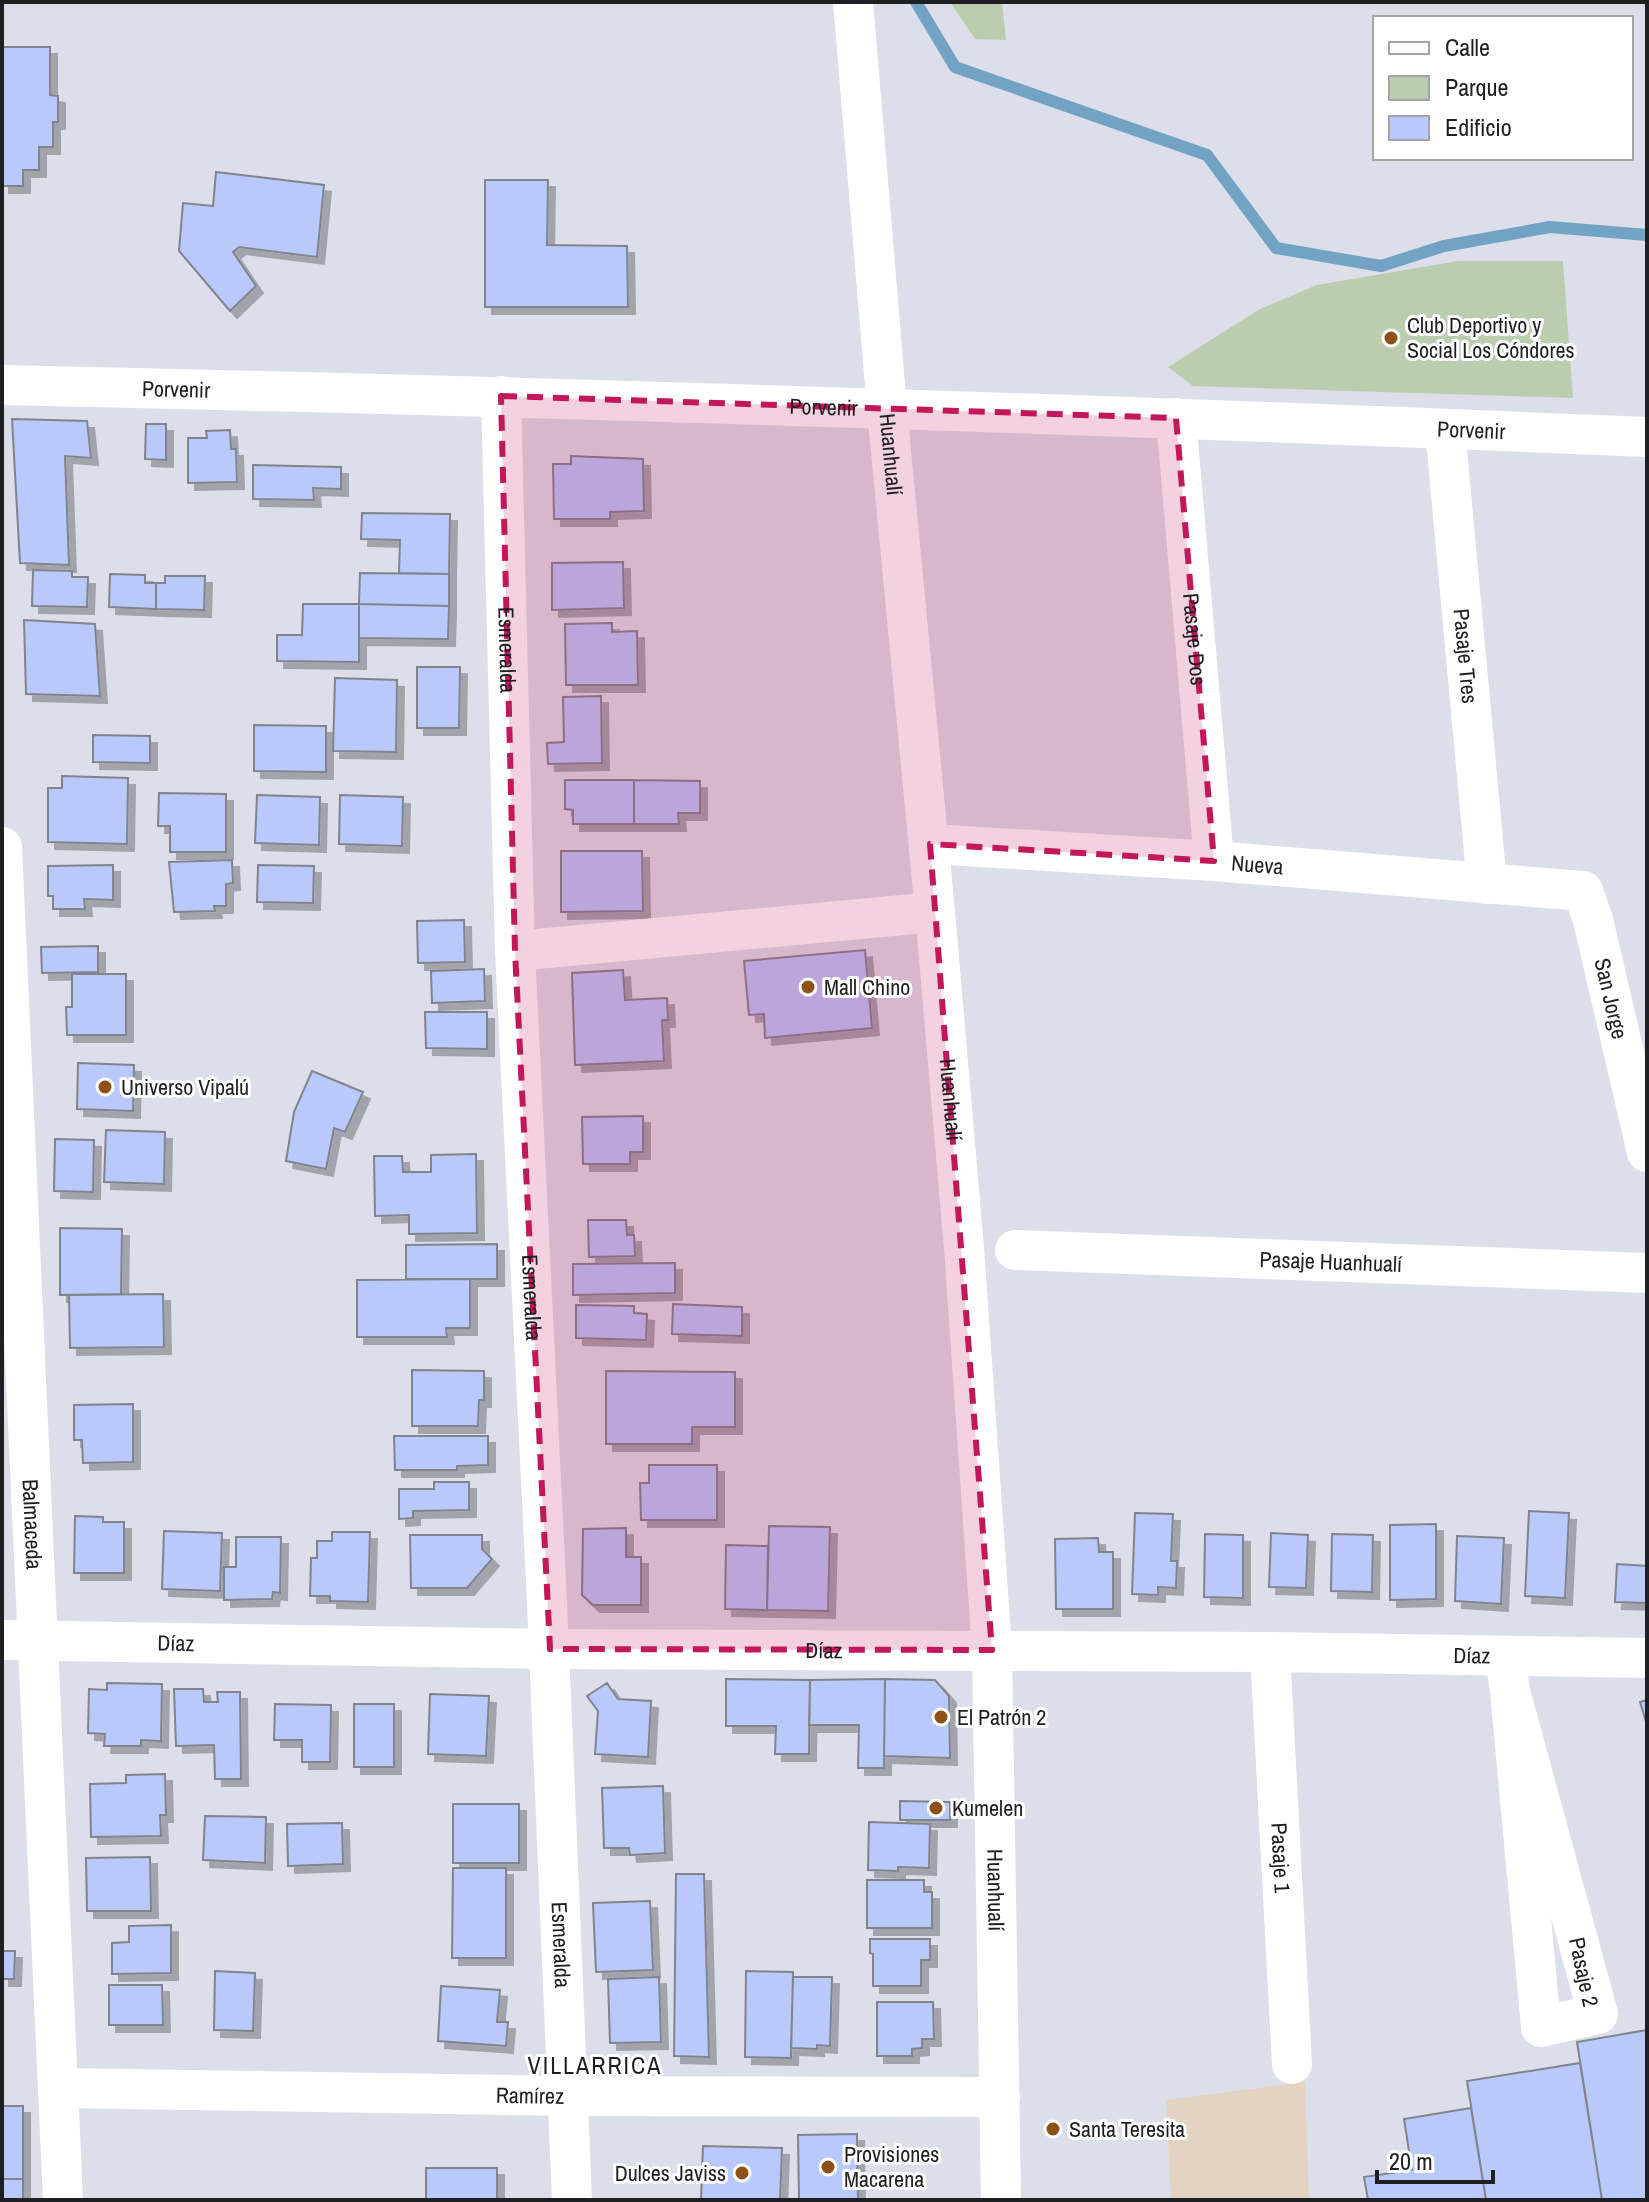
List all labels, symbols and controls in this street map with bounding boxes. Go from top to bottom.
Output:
legend [1373,16,1633,160]
text: Calle [1445,31,1490,63]
text: Parque [1445,71,1508,103]
text: Edificio [1445,111,1512,143]
place label: Club Deportivo y Social Los Cóndores [1407,310,1574,365]
marker: Club Deportivo y Social Los Cóndores [1382,329,1400,347]
street label: Porvenir [142,373,210,405]
street label: Porvenir [789,391,858,423]
street label: Huanhualí [872,412,910,498]
street label: Porvenir [1437,413,1506,446]
street label: Pasaje Dos [1176,592,1214,686]
street label: Esmeralda [491,606,523,693]
street label: Pasaje Tres [1447,607,1485,705]
street label: Nueva [1230,847,1285,882]
street label: San Jorge [1587,955,1635,1042]
place label: Mall Chino [824,972,910,1002]
marker: Mall Chino [799,978,817,996]
street label: Huanhualí [933,1057,970,1143]
place label: Universo Vipalú [121,1072,249,1102]
marker: Universo Vipalú [96,1078,114,1096]
street label: Pasaje Huanhualí [1259,1244,1404,1279]
street label: Esmeralda [515,1254,549,1341]
street label: Balmaceda [16,1479,50,1570]
street label: Díaz [157,1628,195,1658]
street label: Díaz [805,1635,843,1665]
street label: Díaz [1453,1640,1491,1671]
place label: El Patrón 2 [957,1702,1046,1732]
marker: El Patrón 2 [932,1708,950,1726]
place label: Kumelen [952,1793,1023,1823]
marker: Kumelen [927,1799,945,1817]
street label: Pasaje 1 [1264,1822,1298,1894]
street label: Huanhualí [980,1849,1012,1932]
street label: Esmeralda [545,1901,578,1988]
street label: Pasaje 2 [1562,1935,1606,2009]
district label: VILLARRICA [528,2049,662,2081]
street label: Ramírez [496,2080,564,2111]
place label: Santa Teresita [1069,2114,1185,2144]
marker: Santa Teresita [1044,2120,1062,2138]
scale bar [1377,2134,1493,2184]
place label: Provisiones Macarena [844,2139,939,2194]
text: 20 m [1389,2145,1433,2177]
place label: Dulces Javiss [615,2158,726,2188]
marker: Provisiones Macarena [819,2158,837,2176]
marker: Dulces Javiss [733,2164,751,2182]

